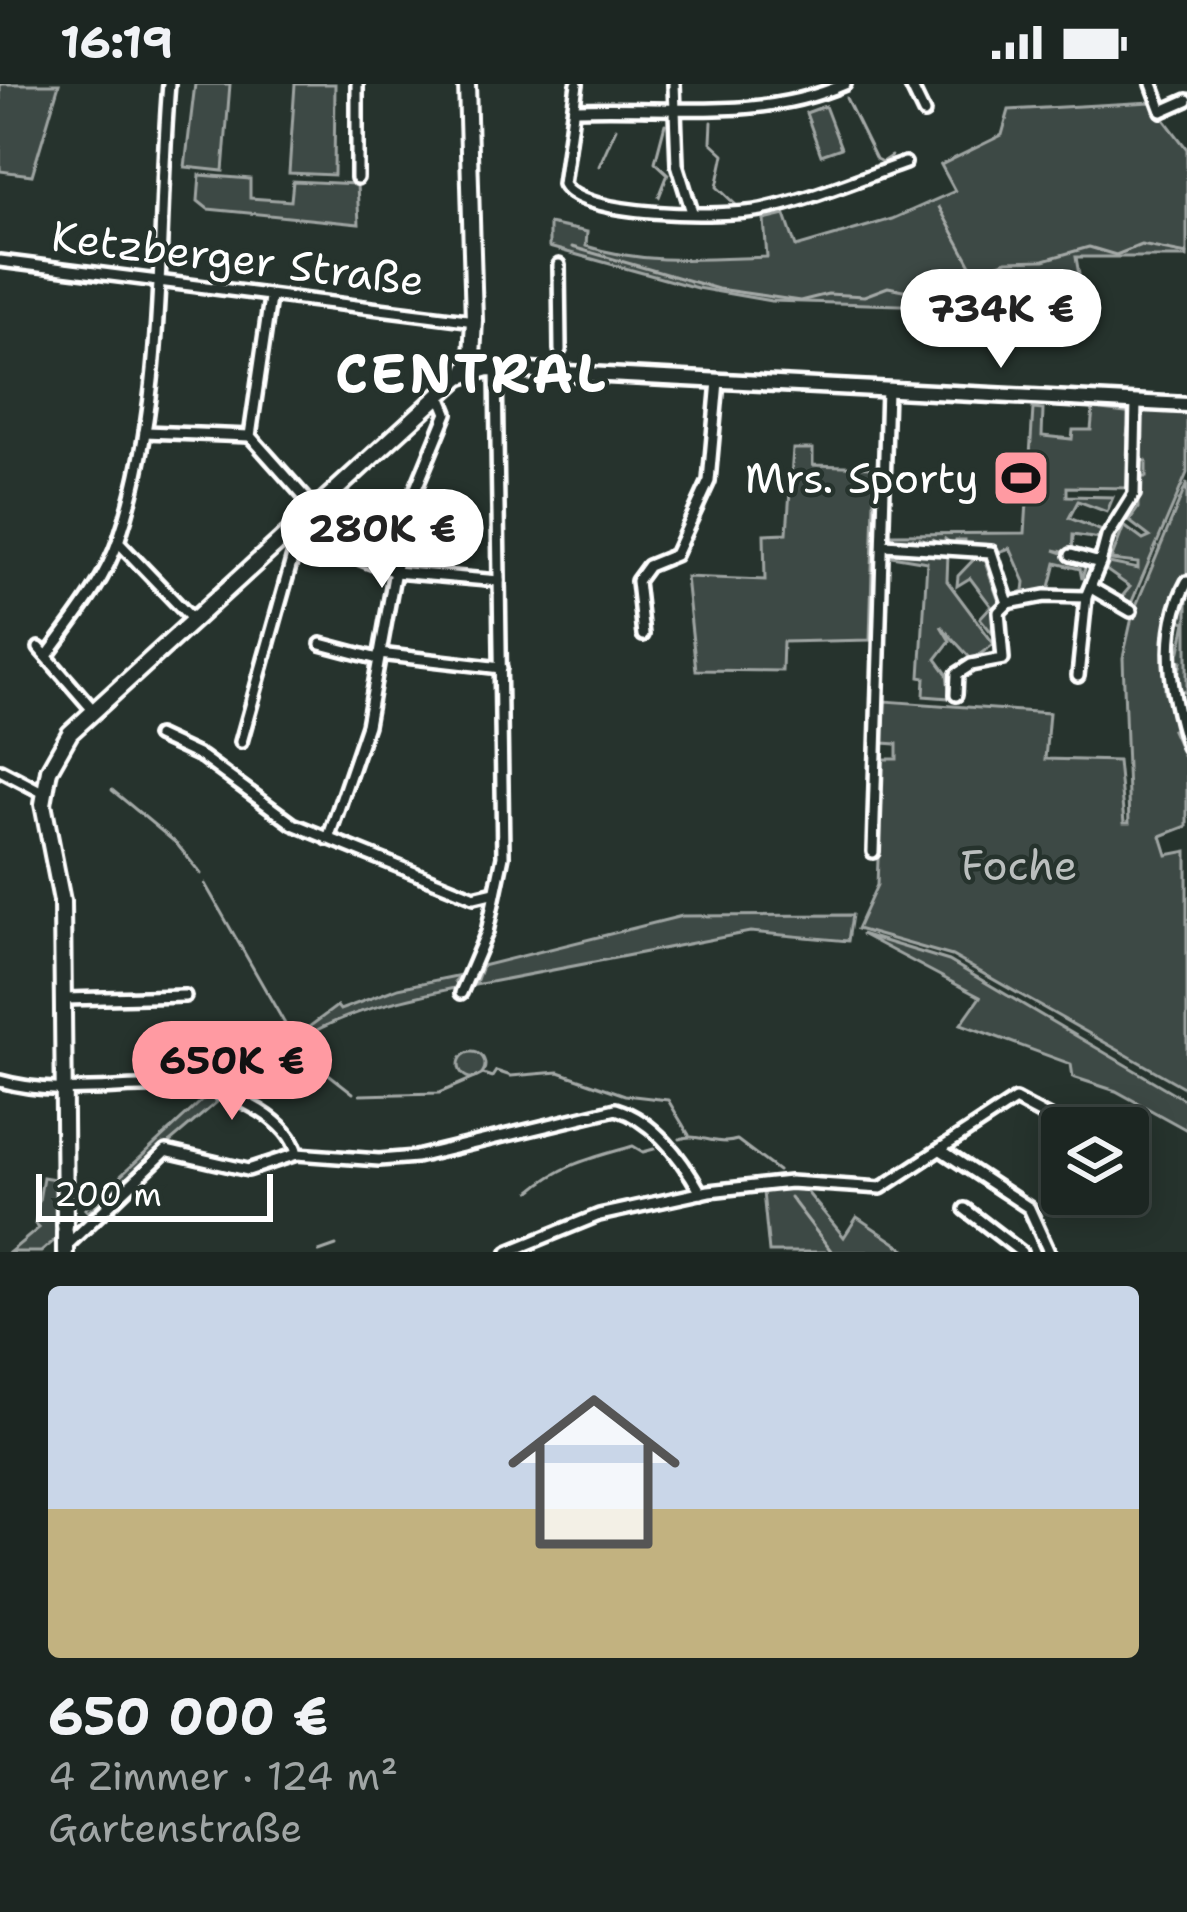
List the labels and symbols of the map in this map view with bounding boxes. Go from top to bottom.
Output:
street label: Ketzberger Straße [48,207,428,309]
pin: 734K € [903,269,1099,371]
district label: CENTRAL [335,337,609,409]
sports icon: Mrs. Sporty [990,447,1052,509]
place label: Mrs. Sporty [745,450,979,506]
pin: 280K € [284,489,480,591]
park label: Foche [960,837,1078,893]
pin: 650K € [134,1021,330,1123]
scale bar [36,1168,273,1221]

